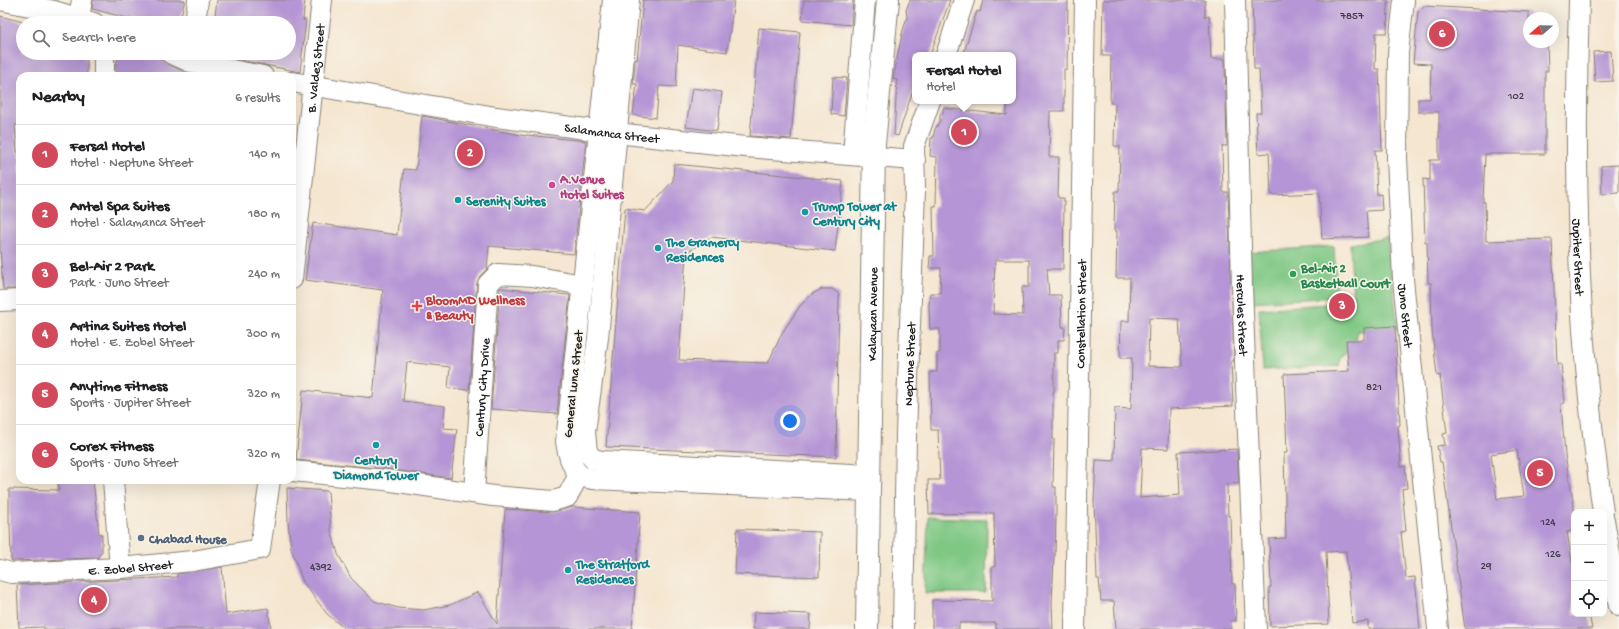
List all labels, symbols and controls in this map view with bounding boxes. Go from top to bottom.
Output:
house number: 7857 [1339,11,1364,23]
north arrow [1523,12,1559,48]
search box [16,16,296,60]
pin: 6 [1429,19,1455,49]
street label: B. Valdez Street [305,22,330,115]
icon: search [30,27,52,49]
text: Search here [62,29,136,47]
popup [912,52,1016,104]
text: Fersal Hotel [927,62,1001,80]
text: Hotel [927,80,956,95]
text: Nearby [32,88,85,108]
text: 6 results [235,91,280,106]
house number: 102 [1507,91,1525,103]
pin: 1 [951,117,977,147]
street label: Salamanca Street [563,121,662,148]
text: Fersal Hotel [70,138,145,156]
pin: 2 [457,138,483,168]
text: 1 [42,147,48,162]
text: 140 m [249,147,280,162]
text: Hotel · Neptune Street [70,156,193,171]
place label: A.Venue Hotel Suites [559,173,625,203]
marker: A.Venue Hotel Suites [547,180,557,190]
marker: Serenity Suites [453,195,463,205]
place label: Serenity Suites [466,195,547,210]
text: Antel Spa Suites [70,198,170,216]
place label: Trump Tower at Century City [812,200,898,230]
text: 2 [42,207,48,222]
text: 180 m [248,207,280,222]
marker: Trump Tower at Century City [800,207,810,217]
text: Hotel · Salamanca Street [70,216,205,231]
street label: Jupiter Street [1568,218,1586,297]
place label: The Gramercy Residences [665,236,740,266]
marker: The Gramercy Residences [653,243,663,253]
text: Bel-Air 2 Park [70,258,154,276]
street label: Constellation Street [1074,258,1091,369]
place label: Bel-Air 2 Basketball Court [1300,262,1392,292]
text: 3 [42,267,48,282]
text: 240 m [248,267,280,282]
street label: Kalayaan Avenue [866,267,882,361]
marker: Bel-Air 2 Basketball Court [1288,269,1298,279]
street label: Hercules Street [1232,274,1250,358]
text: Park · Juno Street [70,276,169,291]
street label: Juno Street [1394,283,1415,350]
pin: 3 [1329,291,1355,321]
place label: BloomMD Wellness & Beauty [425,294,526,324]
marker: BloomMD Wellness & Beauty [411,300,423,312]
text: Artina Suites Hotel [70,318,186,336]
street label: Neptune Street [902,320,920,406]
text: 4 [42,327,48,342]
text: 300 m [246,327,280,342]
street label: General Luna Street [561,328,588,439]
text: Hotel · E. Zobel Street [70,336,194,351]
street label: Century City Drive [473,337,494,437]
text: Anytime Fitness [70,378,168,396]
house number: 821 [1366,382,1382,394]
text: 5 [42,387,48,402]
text: 320 m [247,387,280,402]
text: Sports · Jupiter Street [70,396,191,411]
your location [780,411,800,431]
text: CoreX Fitness [70,438,153,456]
marker: Century Diamond Tower [371,440,381,450]
text: 6 [42,447,48,462]
text: 320 m [247,447,280,462]
place label: Century Diamond Tower [333,454,420,484]
text: Sports · Juno Street [70,456,178,471]
pin: 5 [1527,458,1553,488]
map controls [1571,509,1607,617]
button: + [1571,509,1607,545]
house number: 124 [1539,517,1556,529]
marker: Chabad House [136,533,146,543]
place label: Chabad House [148,533,228,548]
button: − [1571,545,1607,581]
house number: 126 [1544,549,1561,561]
place label: The Stratford Residences [575,557,651,588]
street label: E. Zobel Street [88,558,175,579]
house number: 29 [1481,561,1492,573]
house number: 4392 [310,562,333,574]
marker: The Stratford Residences [563,565,573,575]
button: locate [1571,581,1607,617]
pin: 4 [81,585,107,615]

